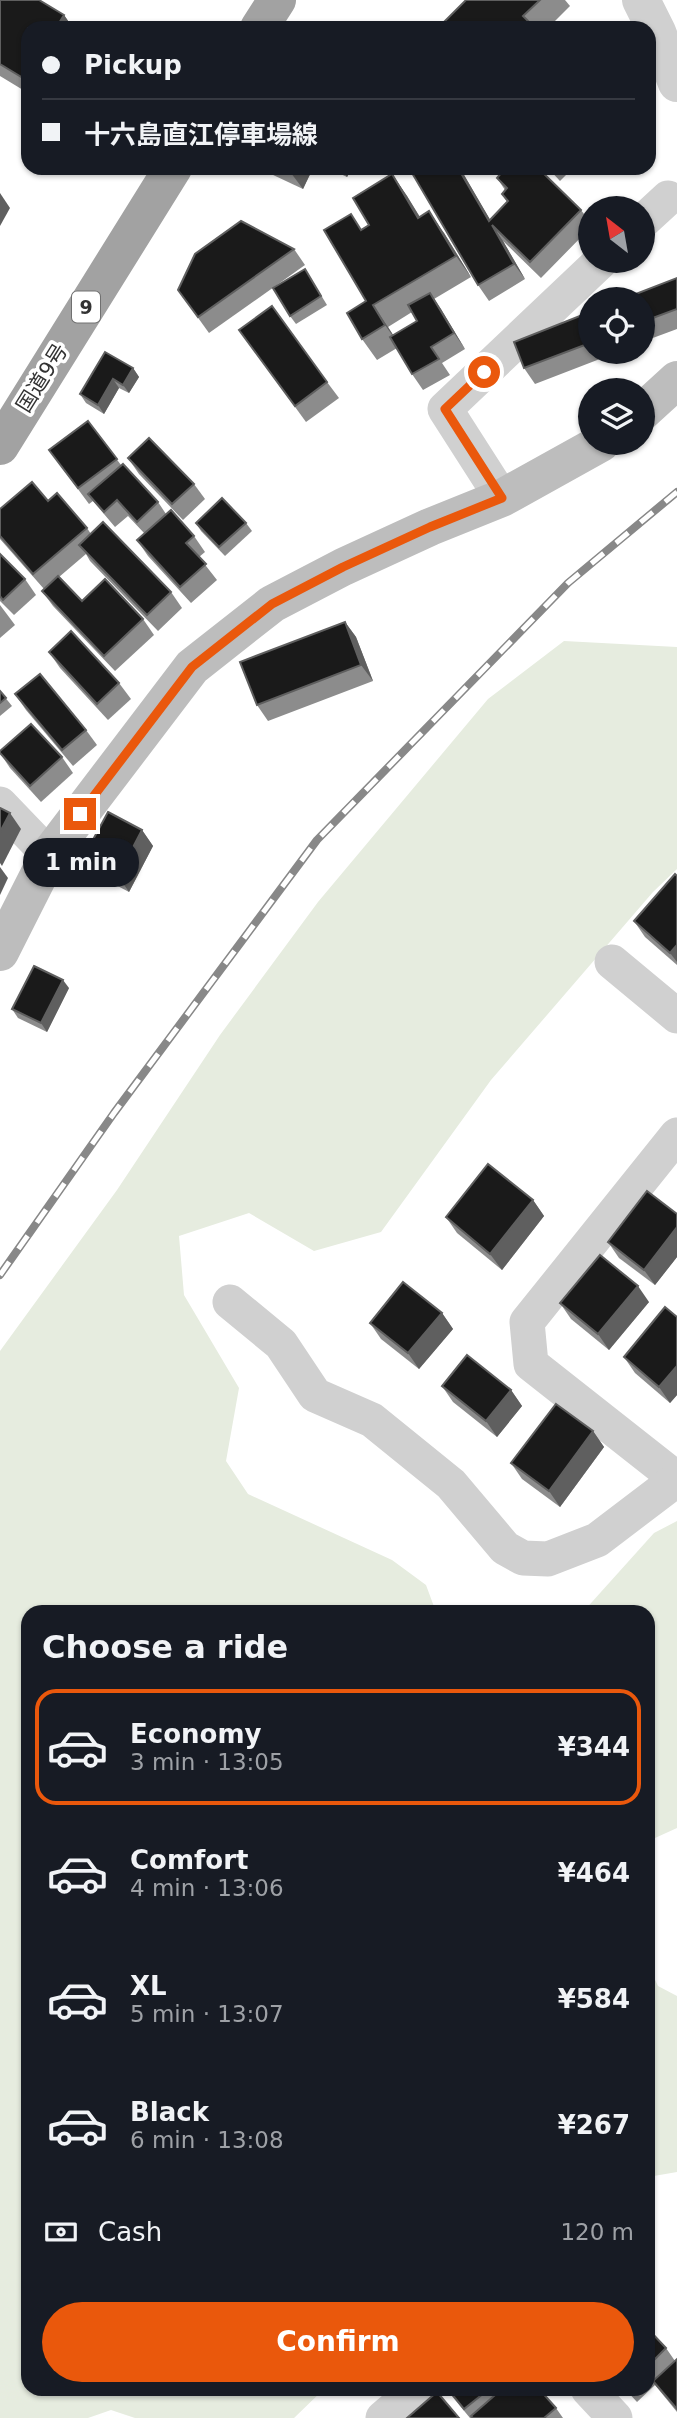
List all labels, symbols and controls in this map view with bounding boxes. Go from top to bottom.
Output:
text: Pickup [84,50,182,80]
text: 十六島直江停車場線 [84,120,318,150]
north arrow [578,196,654,273]
map controls [578,196,655,455]
button: locate [578,287,655,364]
road number: 9 [72,292,100,322]
street label: 国道9号 [12,339,72,417]
route start [468,356,500,388]
button: layers [578,378,655,455]
route end [64,798,96,830]
callout: 1 min [22,838,138,888]
text: 1 min [45,849,117,875]
text: Choose a ride [42,1628,288,1666]
icon: car [46,1716,109,1779]
text: Economy [130,1719,261,1749]
text: ¥344 [558,1732,630,1762]
text: 3 min · 13:05 [130,1749,284,1775]
icon: car [46,1842,109,1905]
text: Comfort [130,1845,248,1875]
text: ¥464 [558,1858,630,1888]
text: 4 min · 13:06 [130,1875,284,1901]
icon: car [46,1968,109,2031]
text: XL [130,1971,167,2001]
text: ¥584 [558,1984,630,2014]
text: 5 min · 13:07 [130,2001,284,2027]
icon: car [46,2094,109,2157]
text: Black [130,2097,209,2127]
text: ¥267 [558,2110,630,2140]
text: 6 min · 13:08 [130,2127,284,2153]
icon: cash [42,2213,80,2251]
text: Cash [98,2217,162,2247]
text: 120 m [560,2219,634,2245]
button: Confirm [42,2302,634,2382]

